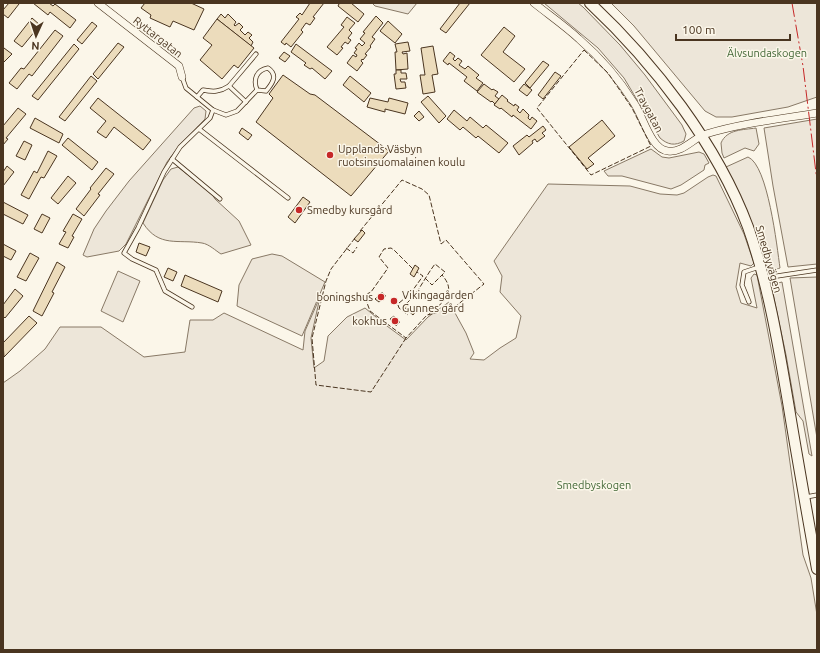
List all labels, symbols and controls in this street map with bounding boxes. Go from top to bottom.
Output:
street label: Ryttargatan [131,14,185,60]
north arrow [16,16,56,56]
scale bar [676,16,790,42]
text: 100 m [682,23,715,36]
text: N [31,40,40,52]
park label: Älvsundaskogen [727,47,807,59]
street label: Travgatan [632,86,666,134]
place label: Upplands Väsbyn ruotsinsuomalainen koulu [338,143,465,168]
marker: Upplands Väsbyn ruotsinsuomalainen koulu [325,150,335,160]
place label: Smedby kursgård [307,204,392,216]
marker: Smedby kursgård [294,205,304,215]
street label: Smedbyvägen [754,224,784,294]
place label: Vikingagården Gunnes gård [402,289,473,314]
place label: boningshus [316,291,373,303]
marker: boningshus [376,292,386,302]
marker: Vikingagården Gunnes gård [389,296,399,306]
place label: kokhus [352,315,387,327]
marker: kokhus [390,316,400,326]
park label: Smedbyskogen [557,479,631,491]

